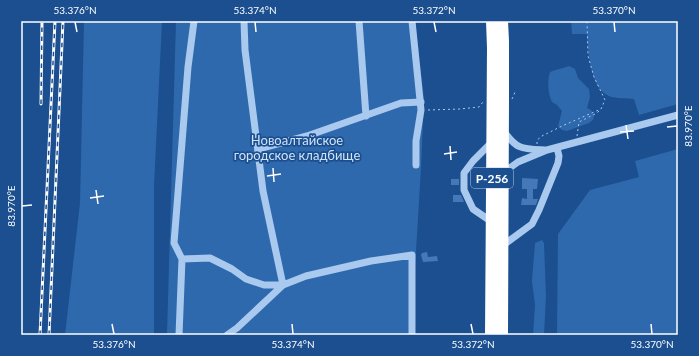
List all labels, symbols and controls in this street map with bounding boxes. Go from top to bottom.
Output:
text: 53.376°N [53,4,97,16]
text: 53.374°N [233,4,277,16]
text: 53.372°N [412,4,456,16]
text: 53.370°N [592,4,636,16]
text: 83.970°E [682,105,694,147]
park label: Новоалтайское городское кладбище [234,132,360,163]
road number: Р-256 [471,168,513,188]
text: 83.970°E [5,185,17,227]
text: 53.376°N [92,338,136,350]
text: 53.374°N [271,338,315,350]
text: 53.372°N [451,338,495,350]
text: 53.370°N [630,338,674,350]

